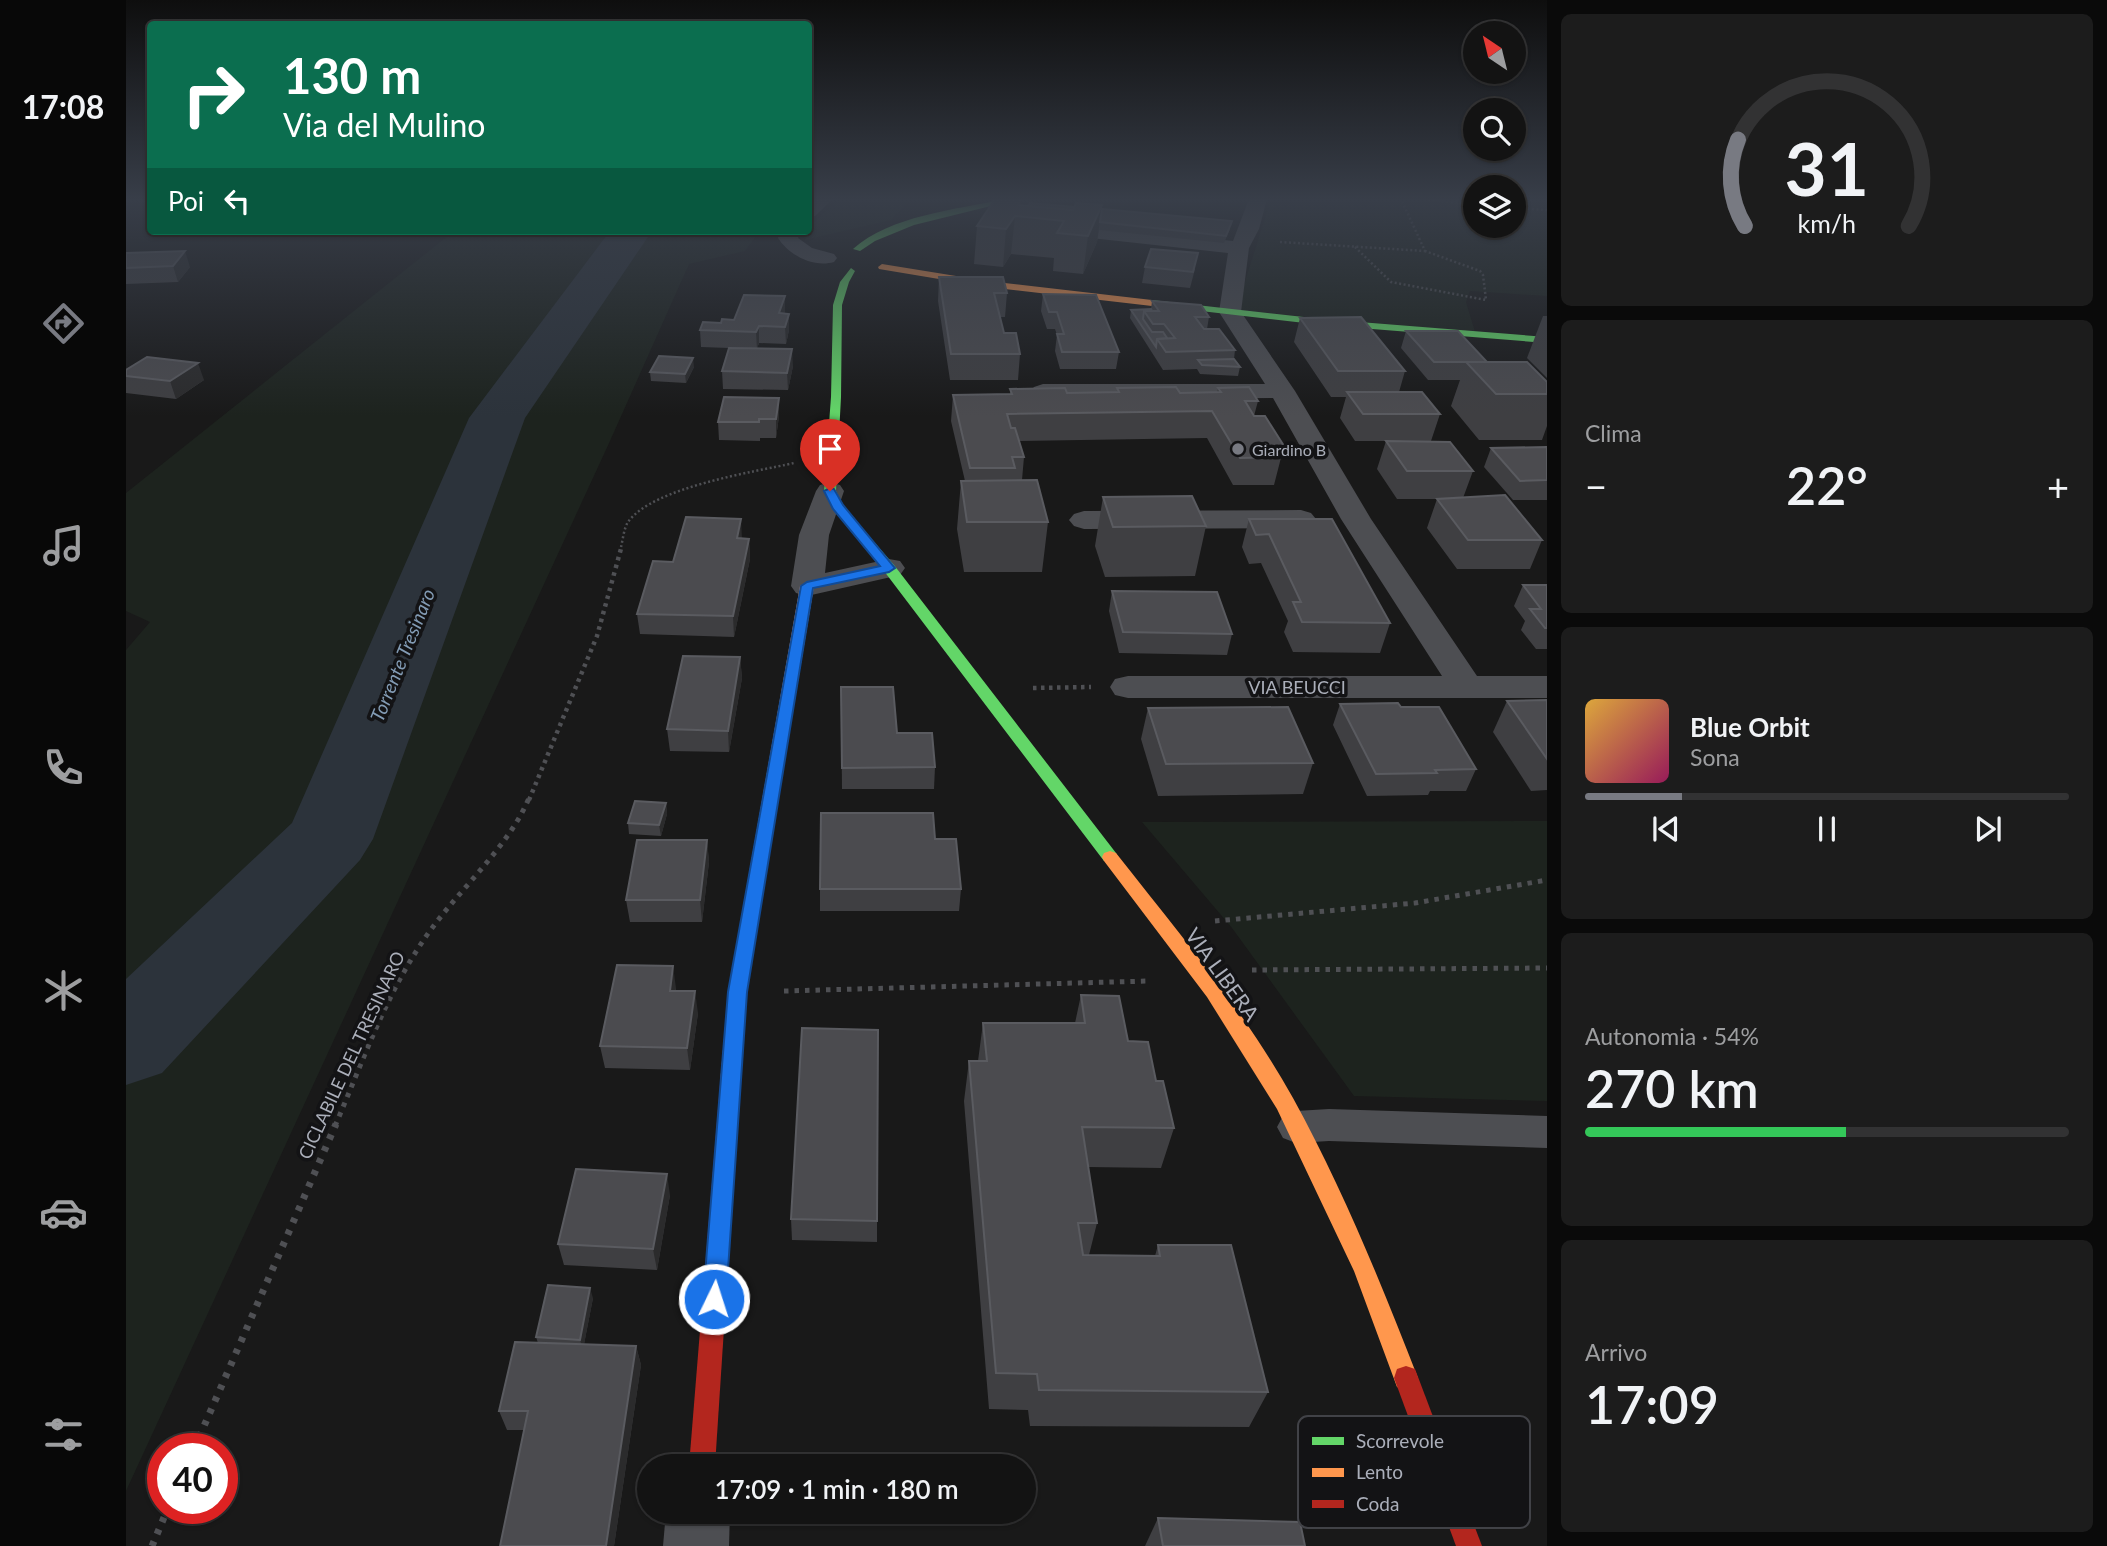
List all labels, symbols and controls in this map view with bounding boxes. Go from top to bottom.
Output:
north arrow [1463,21,1526,84]
map controls [1463,21,1526,238]
text: 130 m [283,46,421,104]
icon: right [168,49,259,140]
text: 17:08 [22,87,104,126]
button: search [1463,98,1526,161]
text: Via del Mulino [283,105,486,144]
text: 31 [1785,125,1869,213]
button: layers [1463,175,1526,238]
icon: left [218,182,256,220]
text: Poi [168,185,204,217]
text: km/h [1798,208,1856,238]
icon: directions [39,299,88,348]
pin [800,419,860,491]
text: Clima [1585,419,1642,447]
icon: arrive [811,430,849,468]
place label: Giardino B [1252,440,1326,459]
marker: Giardino B [1230,441,1246,457]
text: 22° [1786,454,1868,516]
text: − [1585,463,1607,509]
text: + [2047,463,2069,509]
icon: music [39,521,88,570]
water label: Torrente Tresinaro [365,585,439,725]
street label: VIA BEUCCI [1248,676,1346,698]
text: Blue Orbit [1690,711,1810,743]
icon: phone [39,743,88,792]
text: Sona [1690,743,1740,771]
icon: previous [1647,810,1685,848]
icon: pause [1808,810,1846,848]
icon: next [1969,810,2007,848]
street label: VIA LIBERA [1181,923,1266,1026]
street label: CICLABILE DEL TRESINARO [293,948,409,1162]
icon: climate [39,966,88,1015]
text: Autonomia · 54% [1585,1022,1759,1050]
text: 270 km [1585,1057,1759,1119]
icon: car [39,1188,88,1237]
position arrow [677,1262,751,1336]
text: Arrivo [1585,1338,1647,1366]
text: 17:09 [1585,1373,1719,1435]
icon: filters [39,1410,88,1459]
legend [1298,1416,1530,1528]
text: Scorrevole [1356,1429,1444,1452]
speed limit sign: 40 [147,1433,238,1524]
text: Lento [1356,1460,1403,1483]
text: 17:09 · 1 min · 180 m [714,1473,959,1505]
text: Coda [1356,1492,1399,1515]

